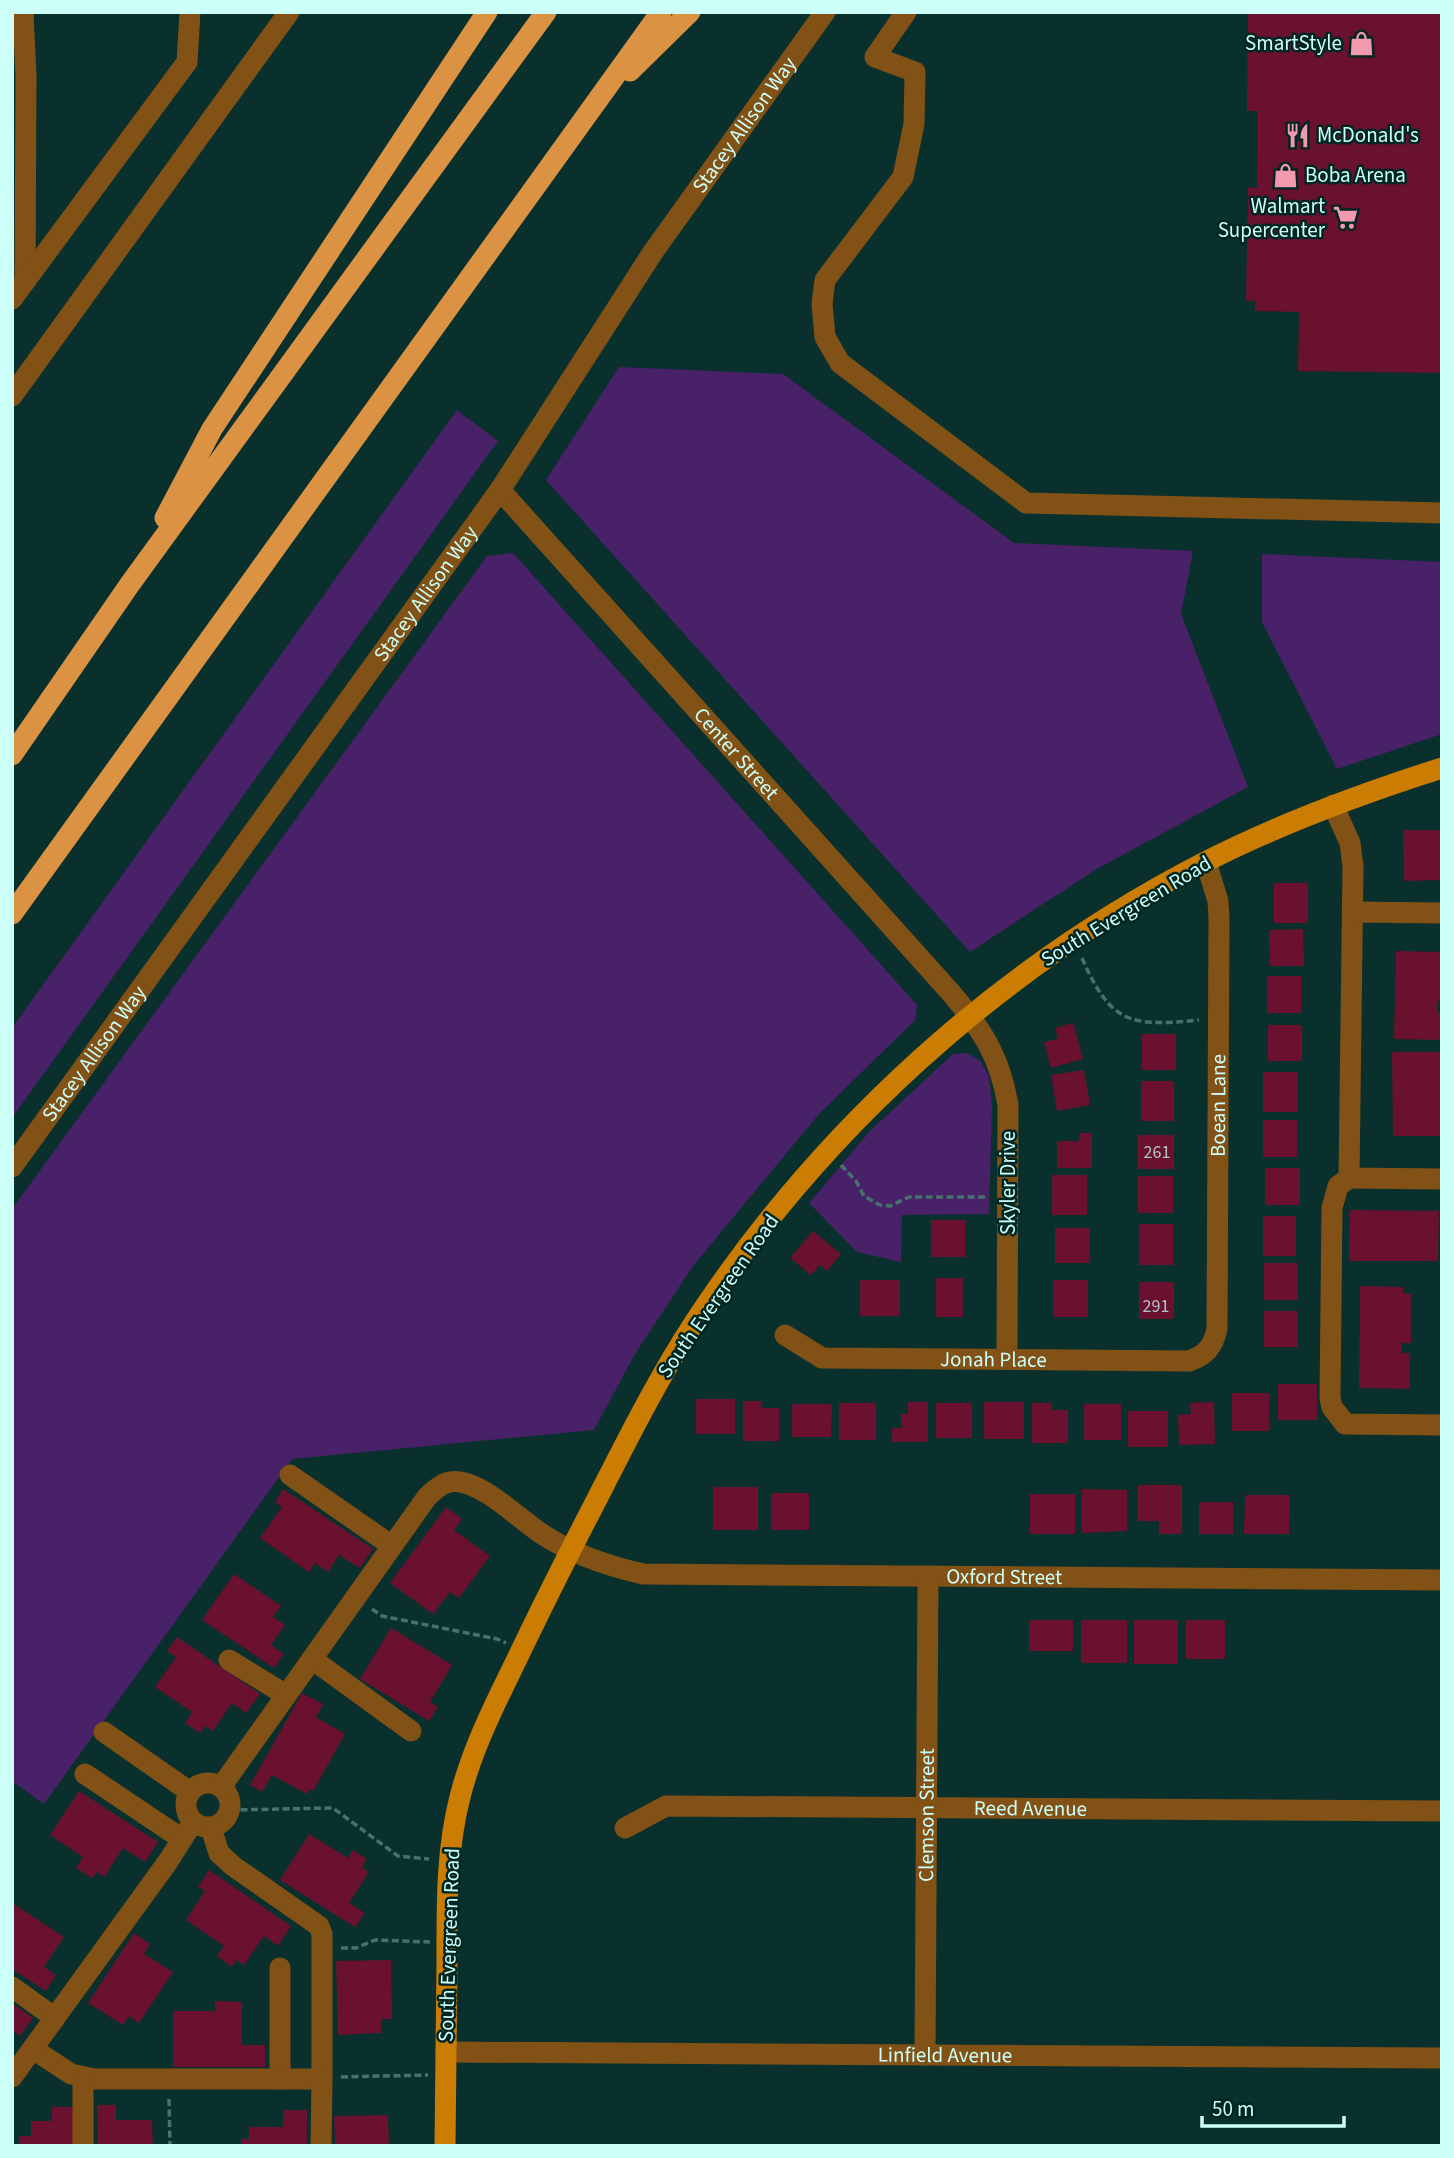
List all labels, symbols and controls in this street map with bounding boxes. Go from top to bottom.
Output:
place label: SmartStyle [1245,28,1342,58]
shop icon: SmartStyle [1348,29,1376,57]
street label: Stacey Allison Way [685,50,803,199]
place label: McDonald's [1317,120,1419,150]
restaurant icon: McDonald's [1283,121,1311,149]
place label: Boba Arena [1305,160,1406,190]
shop icon: Boba Arena [1271,161,1299,189]
place label: Walmart Supercenter [1218,191,1326,245]
supermarket icon: Walmart Supercenter [1331,204,1359,232]
street label: Stacey Allison Way [366,519,485,668]
street label: Center Street [687,701,786,806]
street label: South Evergreen Road [1035,848,1217,974]
street label: Stacey Allison Way [34,979,153,1128]
street label: Boean Lane [1203,1054,1233,1157]
street label: Skyler Drive [993,1131,1023,1235]
house number: 261 [1144,1140,1170,1165]
street label: South Evergreen Road [650,1208,786,1384]
house number: 291 [1143,1294,1169,1319]
street label: Jonah Place [940,1344,1047,1375]
street label: Oxford Street [946,1561,1062,1592]
street label: Clemson Street [911,1748,942,1882]
street label: Reed Avenue [974,1793,1087,1824]
street label: South Evergreen Road [431,1847,467,2043]
street label: Linfield Avenue [878,2040,1012,2070]
scale bar [1202,2084,1344,2128]
text: 50 m [1212,2094,1254,2124]

